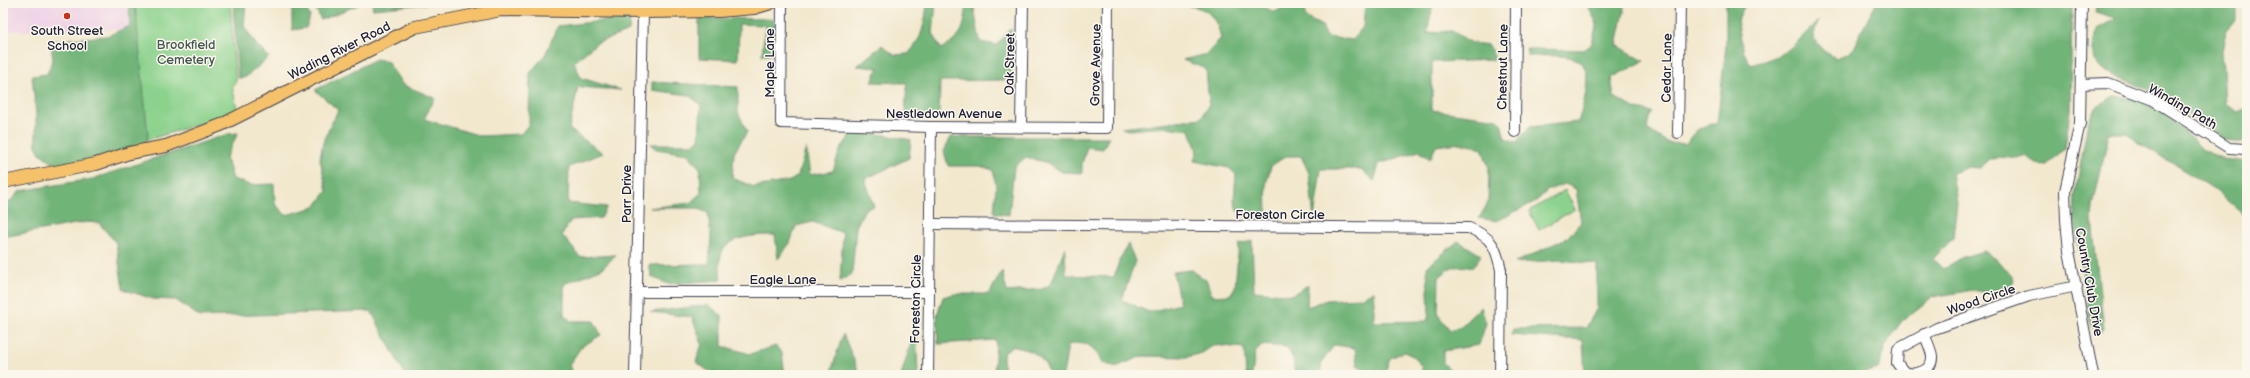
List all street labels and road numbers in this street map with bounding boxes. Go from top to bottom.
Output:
street label: Wading River Road [286,18,393,84]
street label: Grove Avenue [1087,23,1105,106]
street label: Chestnut Lane [1494,24,1512,110]
street label: Maple Lane [762,28,778,98]
street label: Oak Street [1001,33,1019,95]
street label: Cedar Lane [1658,33,1676,103]
street label: Winding Path [2145,81,2220,133]
street label: Nestledown Avenue [886,106,1002,122]
street label: Parr Drive [619,164,635,223]
street label: Foreston Circle [1235,207,1325,223]
street label: Country Club Drive [2072,227,2106,338]
street label: Foreston Circle [907,254,925,344]
street label: Eagle Lane [750,272,817,288]
street label: Wood Circle [1945,281,2018,319]

